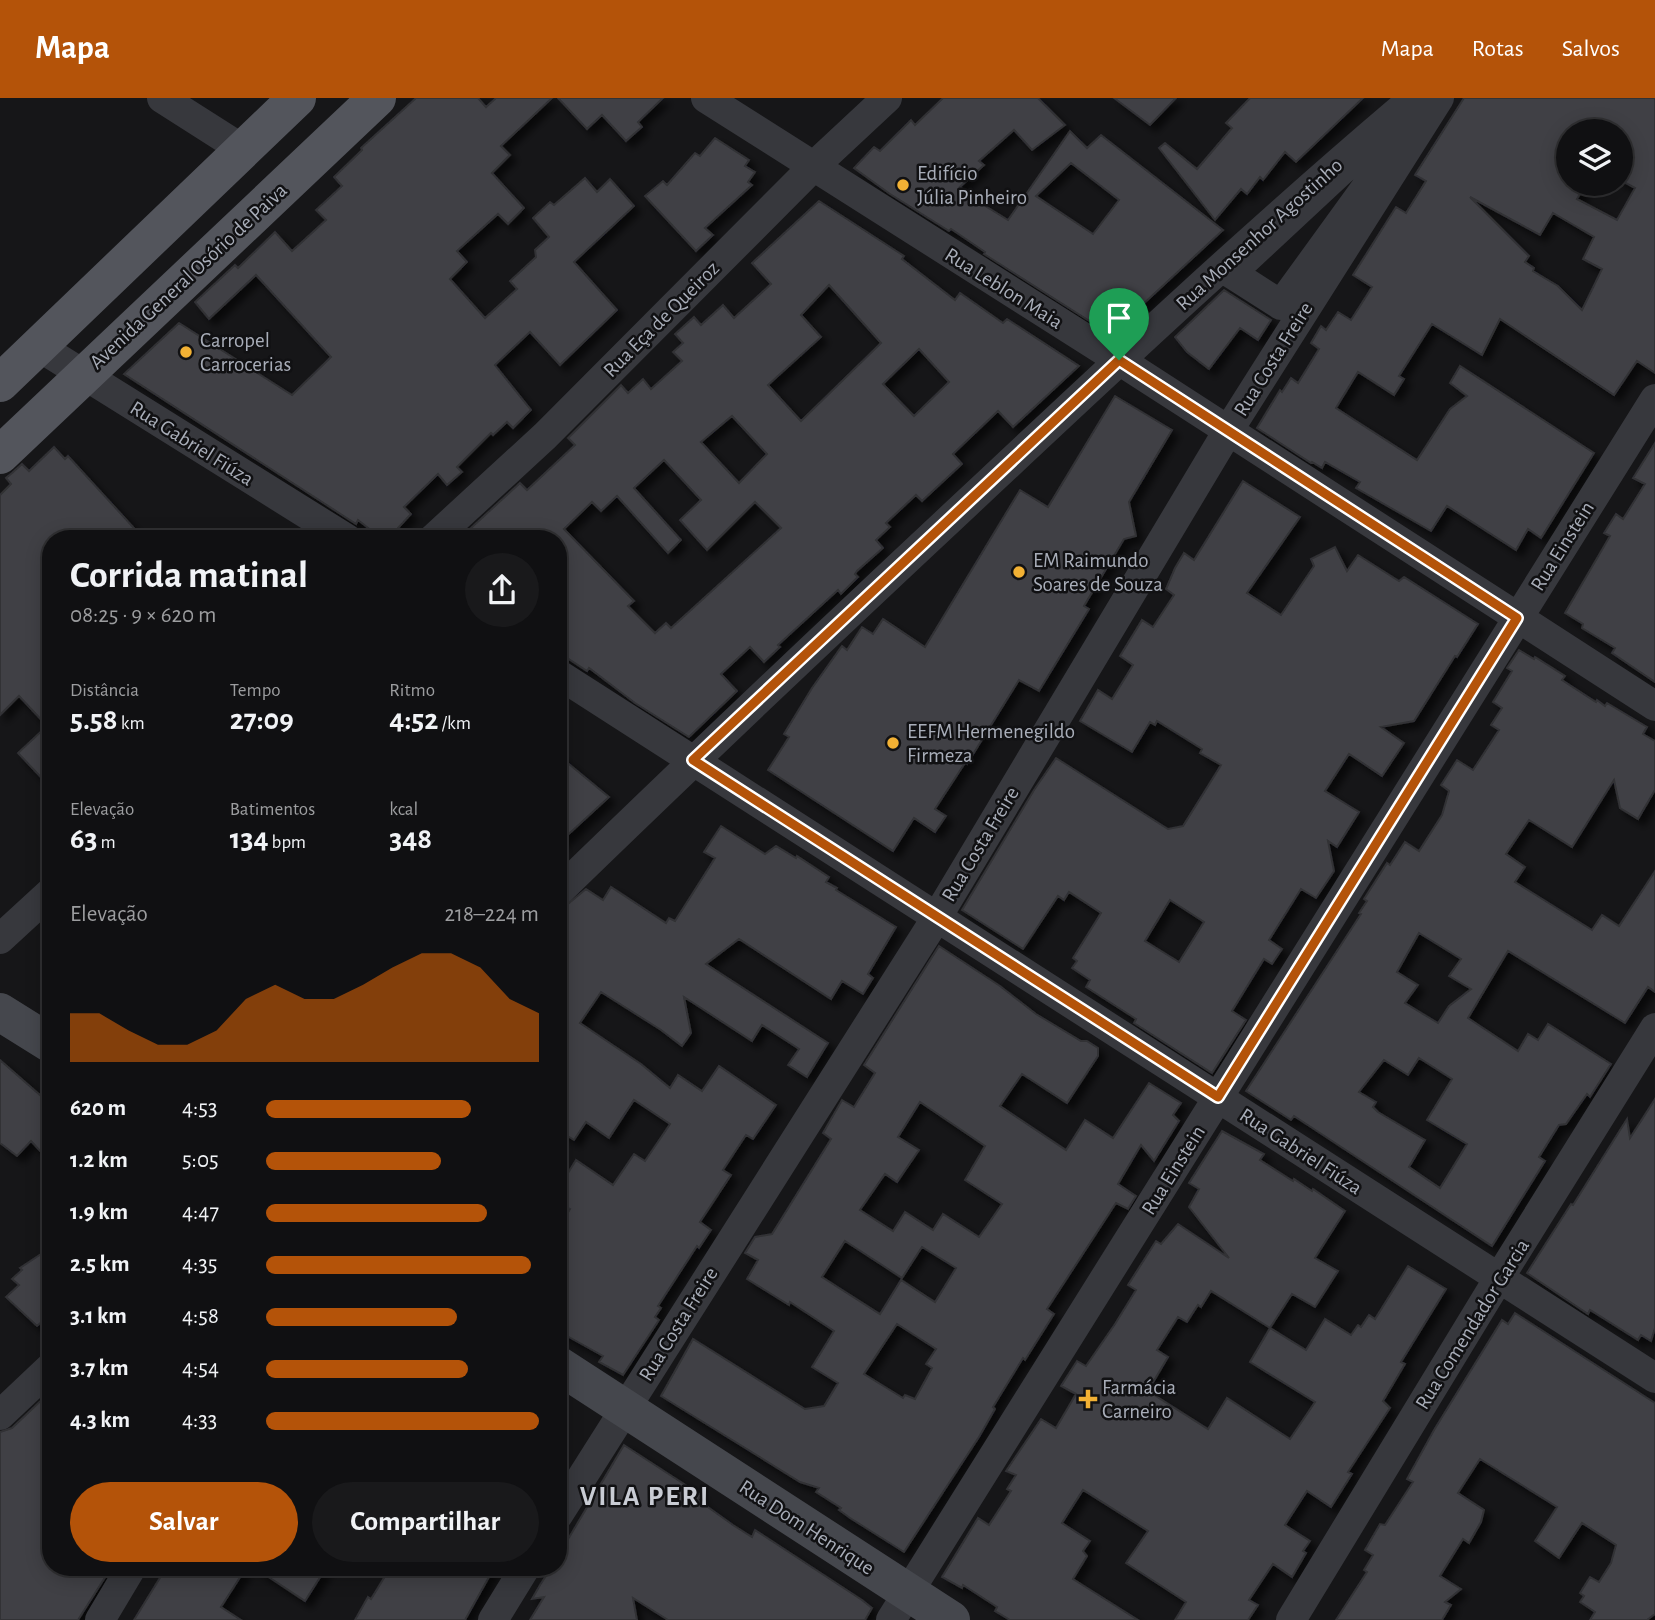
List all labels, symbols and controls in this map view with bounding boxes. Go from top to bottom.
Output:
text: Mapa [35,32,110,65]
text: Mapa [1381,37,1434,61]
text: Rotas [1472,37,1524,61]
text: Salvos [1562,37,1620,61]
map controls [1556,119,1633,196]
button: layers [1556,119,1633,196]
street label: Rua Monsenhor Agostinho [1172,154,1347,314]
place label: Edifício Júlia Pinheiro [917,163,1027,208]
marker: Edifício Júlia Pinheiro [895,177,911,193]
street label: Avenida General Osório de Paiva [86,179,291,373]
street label: Rua Leblon Maia [941,244,1067,333]
street label: Rua Eça de Queiroz [599,257,723,381]
pin [1089,288,1149,360]
icon: arrive [1100,299,1138,337]
street label: Rua Costa Freire [1230,299,1317,420]
place label: Carropel Carrocerias [200,330,291,375]
marker: Carropel Carrocerias [178,344,194,360]
street label: Rua Gabriel Fiúza [126,397,257,490]
street label: Rua Einstein [1527,498,1598,595]
place label: EM Raimundo Soares de Souza [1033,550,1163,595]
button: share [465,553,539,627]
text: Corrida matinal [70,557,308,595]
marker: EM Raimundo Soares de Souza [1011,564,1027,580]
text: 08:25 · 9 × 620 m [70,604,216,627]
text: Distância [70,681,139,700]
text: Tempo [230,681,281,700]
text: Ritmo [389,681,435,700]
text: 5.58 [70,705,118,735]
text: 27:09 [230,705,294,735]
text: 4:52 [389,705,438,735]
text: km [118,714,145,733]
text: /km [438,714,471,733]
place label: EEFM Hermenegildo Firmeza [907,721,1075,766]
marker: EEFM Hermenegildo Firmeza [885,735,901,751]
street label: Rua Costa Freire [938,783,1023,905]
text: Elevação [70,800,134,819]
text: Batimentos [230,800,315,819]
text: kcal [389,800,418,819]
text: 63 [70,824,97,854]
text: 134 [230,824,268,854]
text: 348 [389,824,432,854]
text: m [97,833,116,852]
text: bpm [268,833,306,852]
text: Elevação [70,903,148,926]
text: 218–224 m [445,903,539,926]
text: 620 m [70,1097,126,1120]
text: 4:53 [182,1097,217,1120]
street label: Rua Gabriel Fiúza [1236,1104,1366,1199]
street label: Rua Einstein [1138,1122,1209,1219]
text: 1.2 km [70,1149,128,1172]
text: 5:05 [182,1149,219,1172]
text: 1.9 km [70,1201,128,1224]
text: 4:47 [182,1201,219,1224]
street label: Rua Comendador Garcia [1411,1235,1534,1413]
text: 2.5 km [70,1253,129,1276]
text: 4:35 [182,1253,217,1276]
street label: Rua Costa Freire [635,1264,722,1385]
text: 3.1 km [70,1305,127,1328]
text: 4:58 [182,1305,219,1328]
text: 3.7 km [70,1357,129,1380]
text: 4:54 [182,1357,219,1380]
place label: Farmácia Carneiro [1102,1377,1176,1422]
marker: Farmácia Carneiro [1080,1391,1096,1407]
text: 4.3 km [70,1409,130,1432]
text: 4:33 [182,1409,217,1432]
street label: Rua Dom Henrique [735,1476,878,1579]
button: Salvar [70,1482,298,1562]
button: Compartilhar [312,1482,539,1562]
district label: VILA PERI [580,1483,710,1511]

